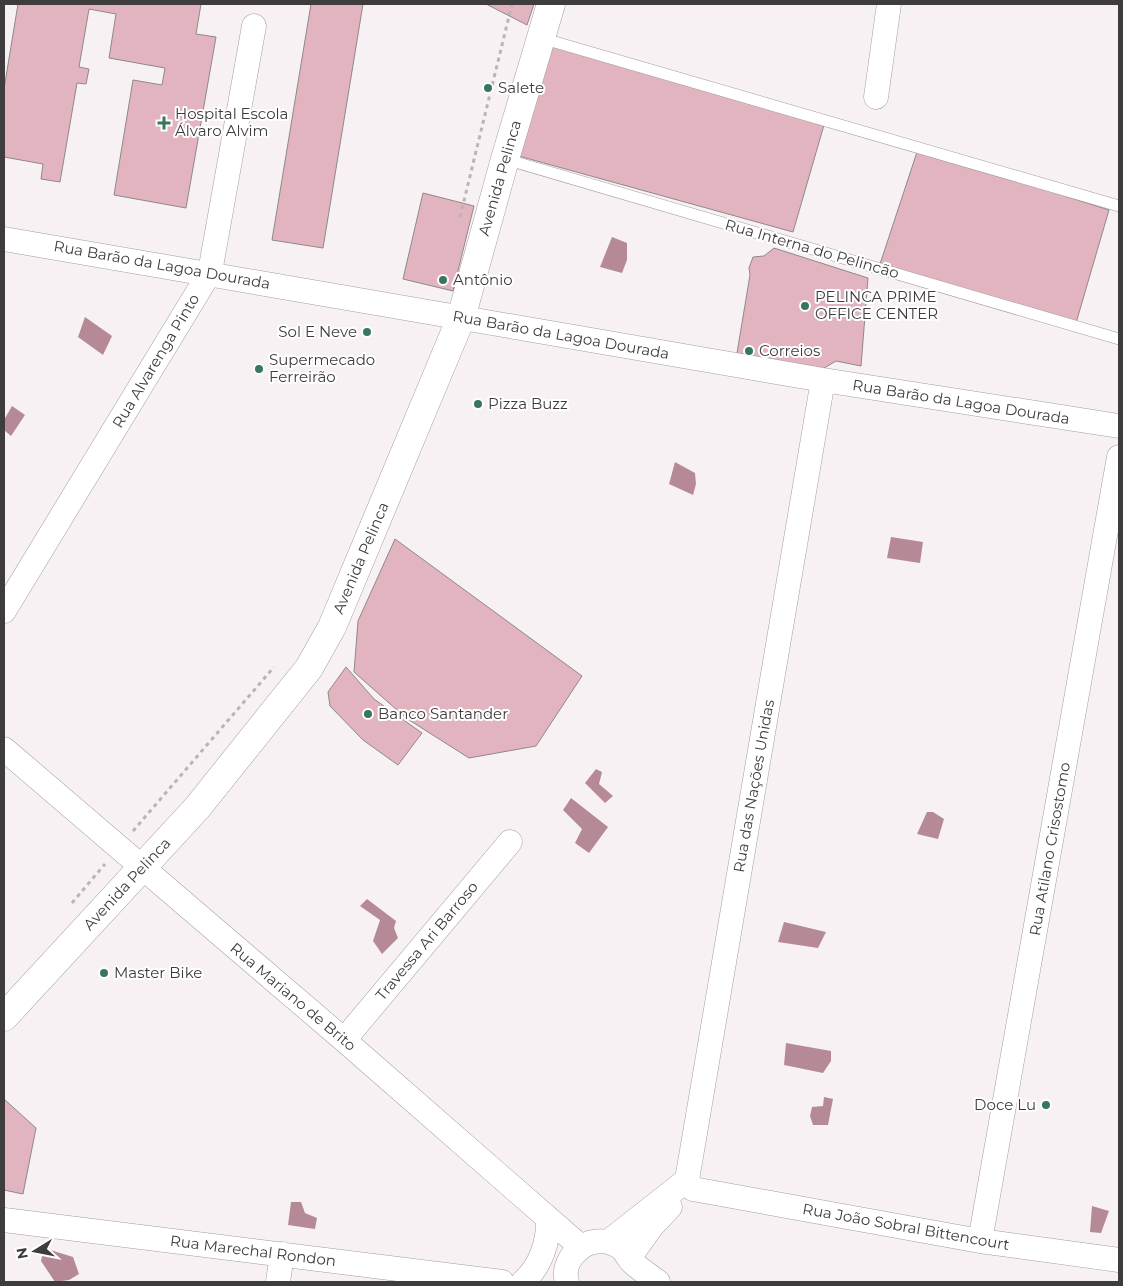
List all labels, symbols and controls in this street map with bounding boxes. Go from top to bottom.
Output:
place label: Salete [498,78,544,97]
marker: Salete [482,82,494,94]
place label: Hospital Escola Álvaro Alvim [175,104,288,140]
marker: Hospital Escola Álvaro Alvim [157,116,171,130]
street label: Avenida Pelinca [474,118,525,238]
street label: Rua Interna do Pelincão [723,215,901,282]
street label: Rua Barão da Lagoa Dourada [52,236,272,293]
place label: Antônio [453,270,513,289]
marker: Antônio [437,274,449,286]
place label: PELINCA PRIME OFFICE CENTER [815,287,938,323]
street label: Rua Alvarenga Pinto [108,290,203,431]
marker: PELINCA PRIME OFFICE CENTER [799,300,811,312]
street label: Rua Barão da Lagoa Dourada [451,306,671,363]
place label: Sol E Neve [278,322,357,341]
marker: Sol E Neve [361,326,373,338]
place label: Correios [759,341,820,360]
marker: Correios [743,345,755,357]
place label: Supermecado Ferreirão [269,350,375,386]
marker: Supermecado Ferreirão [253,363,265,375]
street label: Rua Barão da Lagoa Dourada [851,375,1071,428]
place label: Pizza Buzz [488,394,568,413]
marker: Pizza Buzz [472,398,484,410]
street label: Avenida Pelinca [328,499,393,617]
street label: Rua das Nações Unidas [729,698,778,874]
place label: Banco Santander [378,704,508,723]
marker: Banco Santander [362,708,374,720]
street label: Rua Atilano Crisostomo [1025,761,1074,937]
street label: Avenida Pelinca [79,833,174,934]
street label: Travessa Ari Barroso [371,877,482,1004]
street label: Rua Mariano de Brito [226,938,360,1055]
place label: Master Bike [114,963,202,982]
marker: Master Bike [98,967,110,979]
place label: Doce Lu [974,1095,1036,1114]
marker: Doce Lu [1040,1099,1052,1111]
street label: Rua João Sobral Bittencourt [801,1199,1011,1254]
north arrow [10,1226,60,1276]
street label: Rua Marechal Rondon [169,1231,337,1270]
text: N [12,1246,32,1260]

